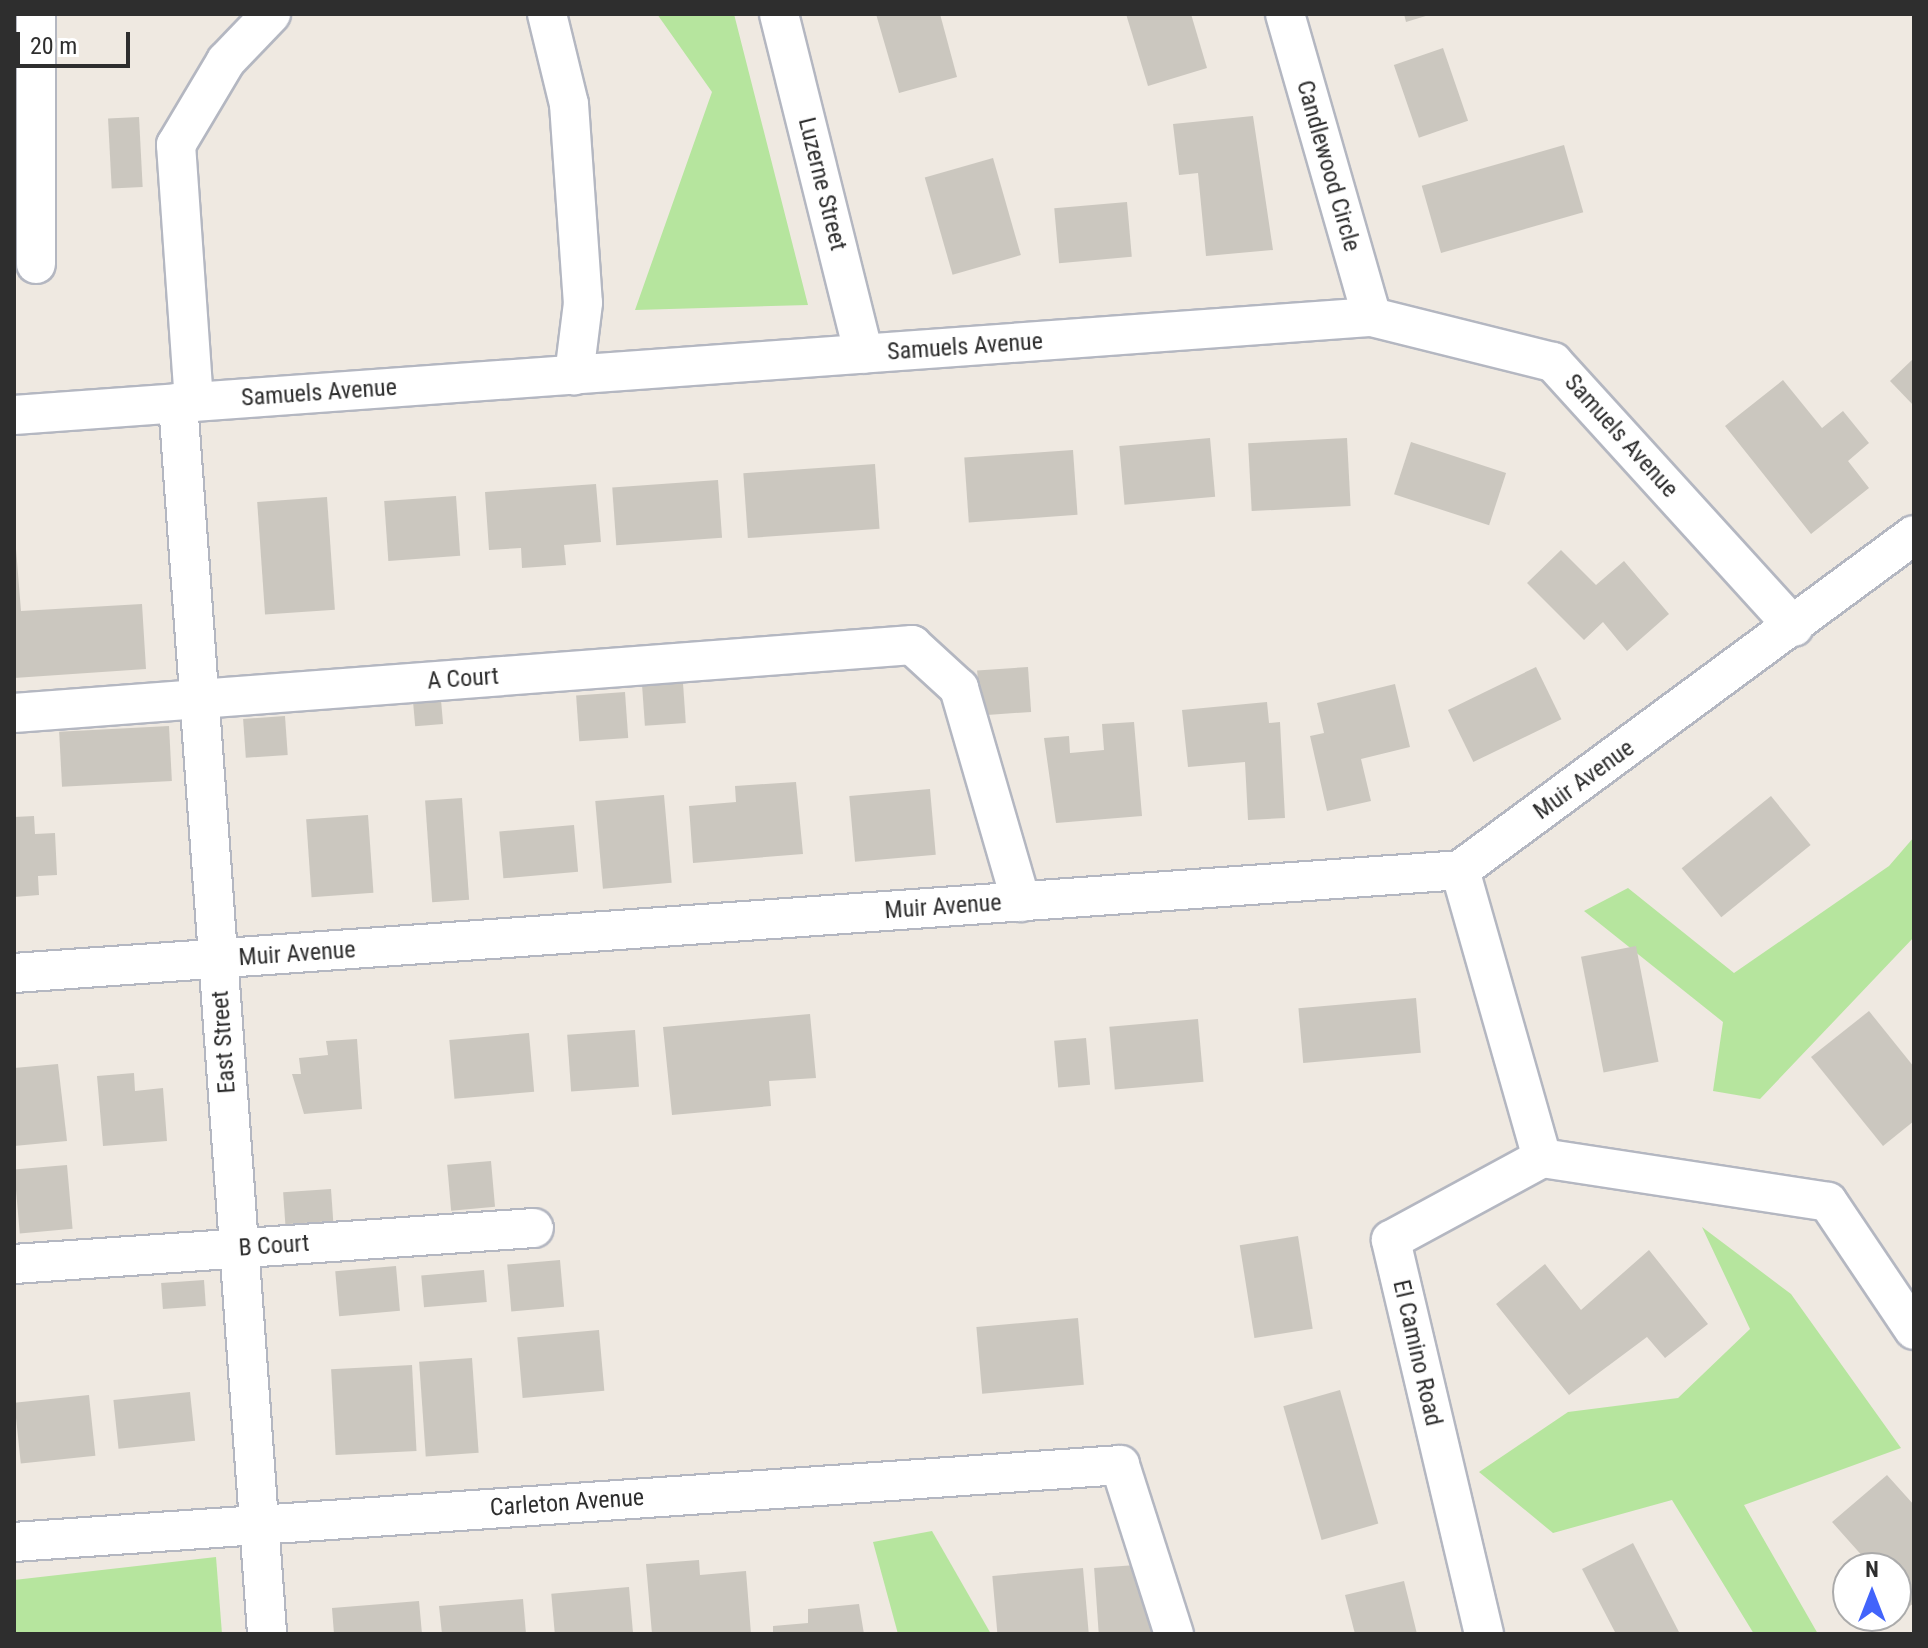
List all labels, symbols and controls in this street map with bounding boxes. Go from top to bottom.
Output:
scale bar [20,16,134,66]
text: 20 m [30,32,77,60]
street label: Candlewood Circle [1290,77,1366,255]
street label: Luzerne Street [792,115,852,253]
street label: Samuels Avenue [886,327,1044,367]
street label: Samuels Avenue [1558,368,1684,504]
street label: Samuels Avenue [240,373,398,413]
street label: A Court [426,662,500,696]
street label: Muir Avenue [1528,734,1640,826]
street label: Muir Avenue [884,889,1002,925]
street label: Muir Avenue [238,936,356,972]
street label: East Street [206,990,242,1094]
street label: B Court [238,1229,310,1263]
street label: El Camino Road [1386,1277,1448,1429]
street label: Carleton Avenue [489,1483,645,1523]
north arrow [1832,1552,1912,1632]
text: N [1865,1557,1879,1582]

